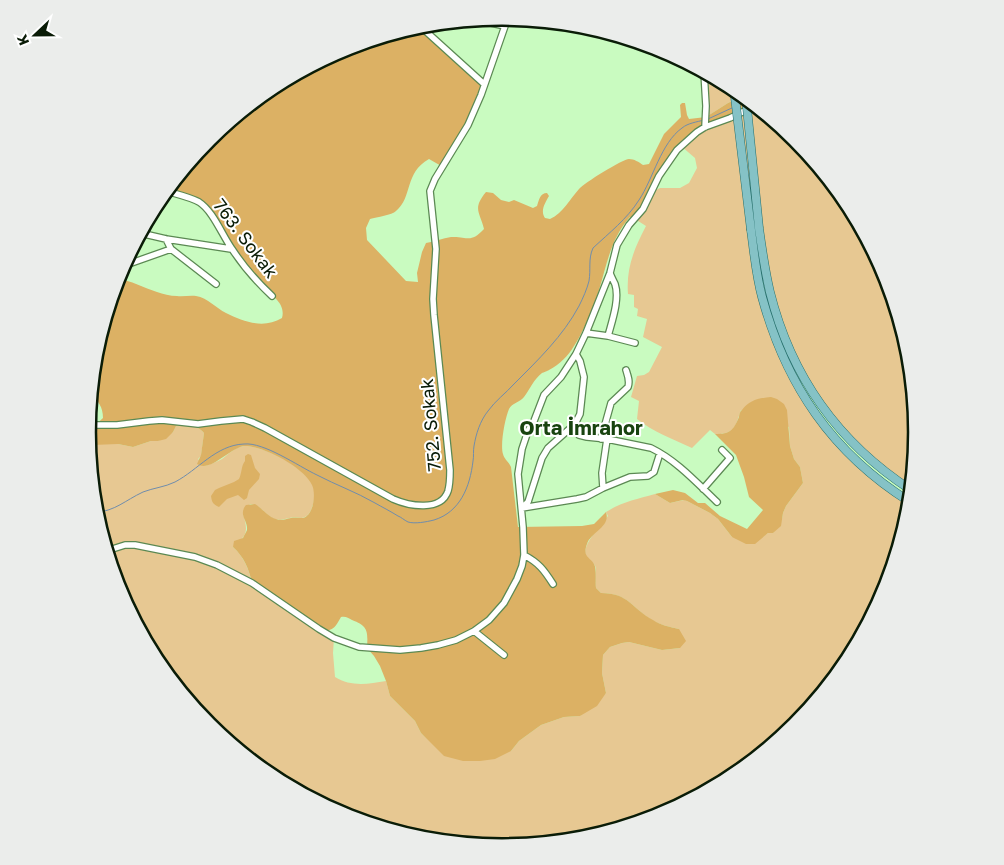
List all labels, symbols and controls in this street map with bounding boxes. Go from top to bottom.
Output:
north arrow [10,10,60,60]
text: K [13,32,32,48]
street label: 763. Sokak [209,194,283,282]
street label: 752. Sokak [415,378,445,472]
district label: Orta İmrahor [519,415,643,439]

